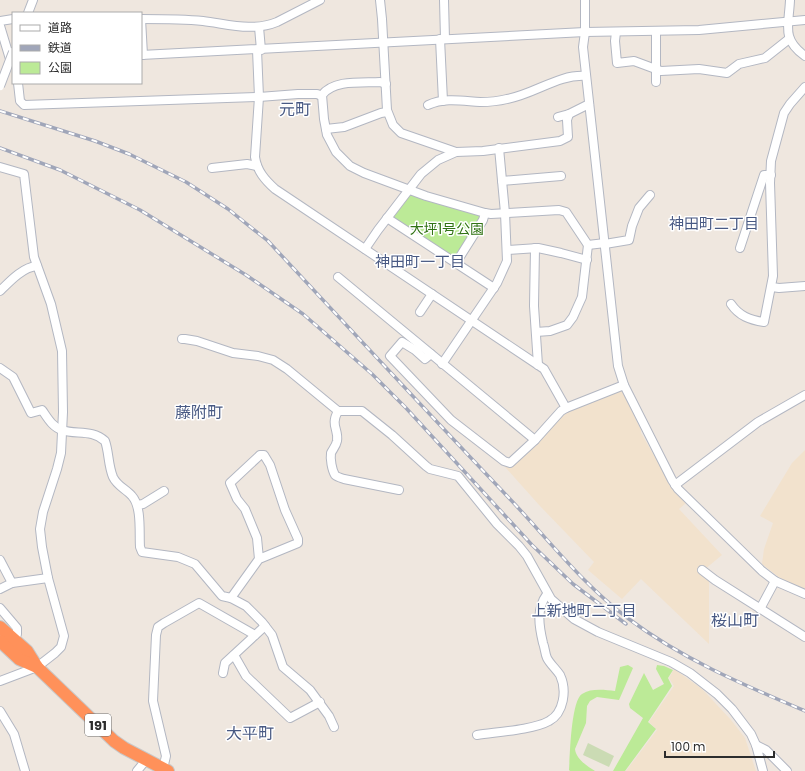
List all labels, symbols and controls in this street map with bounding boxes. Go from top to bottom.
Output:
legend [12,12,142,84]
text: 道路 [48,19,72,36]
text: 鉄道 [48,39,72,56]
text: 公園 [48,59,72,76]
district label: 元町 [279,98,311,121]
district label: 神田町二丁目 [669,213,759,234]
park label: 大坪1号公園 [410,219,484,239]
district label: 神田町一丁目 [375,251,465,272]
district label: 藤附町 [175,401,223,424]
district label: 上新地町二丁目 [531,600,637,621]
district label: 桜山町 [711,609,759,632]
road number: 191 [85,714,111,736]
district label: 大平町 [226,722,274,745]
scale bar [665,733,774,759]
text: 100 m [671,738,705,755]

